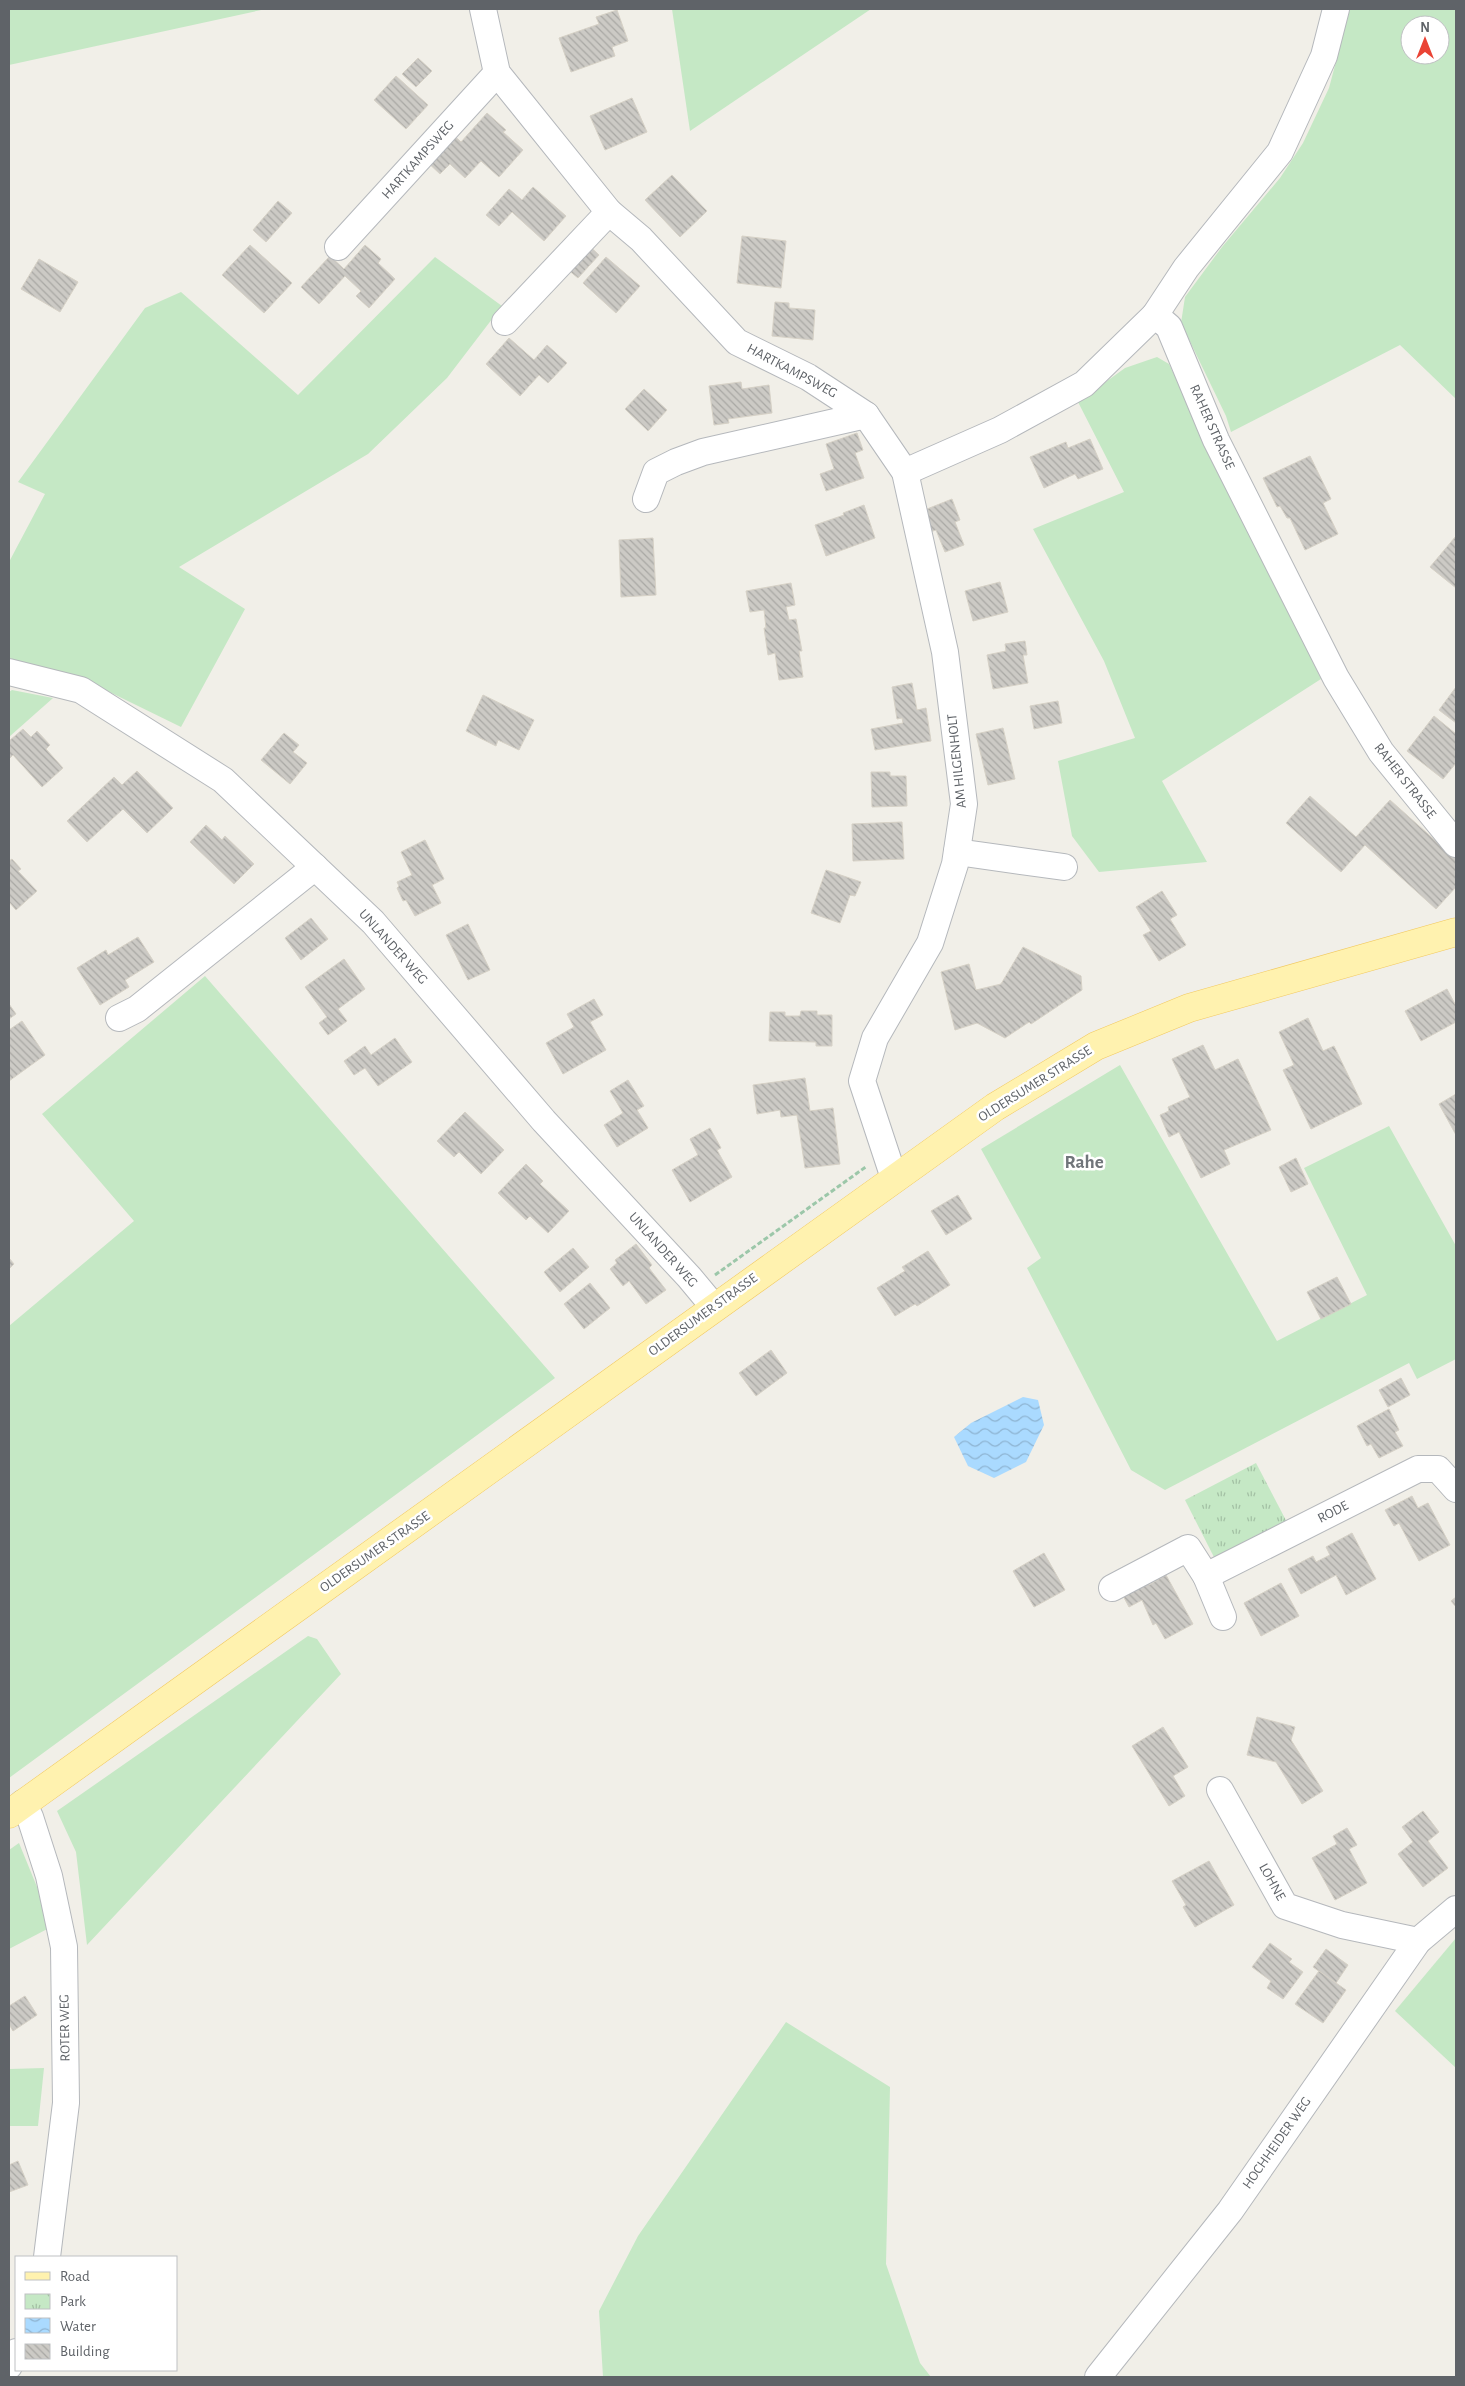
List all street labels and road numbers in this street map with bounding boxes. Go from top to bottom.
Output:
street label: HARTKAMPSWEG [379,118,457,202]
street label: HARTKAMPSWEG [745,341,839,401]
street label: RAHER STRASSE [1187,382,1237,472]
street label: AM HILGENHOLT [945,713,969,809]
street label: RAHER STRASSE [1371,741,1439,821]
street label: UNLANDER WEG [356,907,430,987]
street label: OLDERSUMER STRASSE [976,1043,1094,1125]
street label: UNLANDER WEG [626,1210,700,1290]
street label: OLDERSUMER STRASSE [646,1271,760,1359]
street label: RODE [1315,1498,1351,1526]
street label: OLDERSUMER STRASSE [317,1509,433,1595]
street label: LOHNE [1256,1861,1288,1903]
street label: ROTER WEG [57,1994,73,2062]
street label: HOCHHEIDER WEG [1240,2095,1314,2191]

